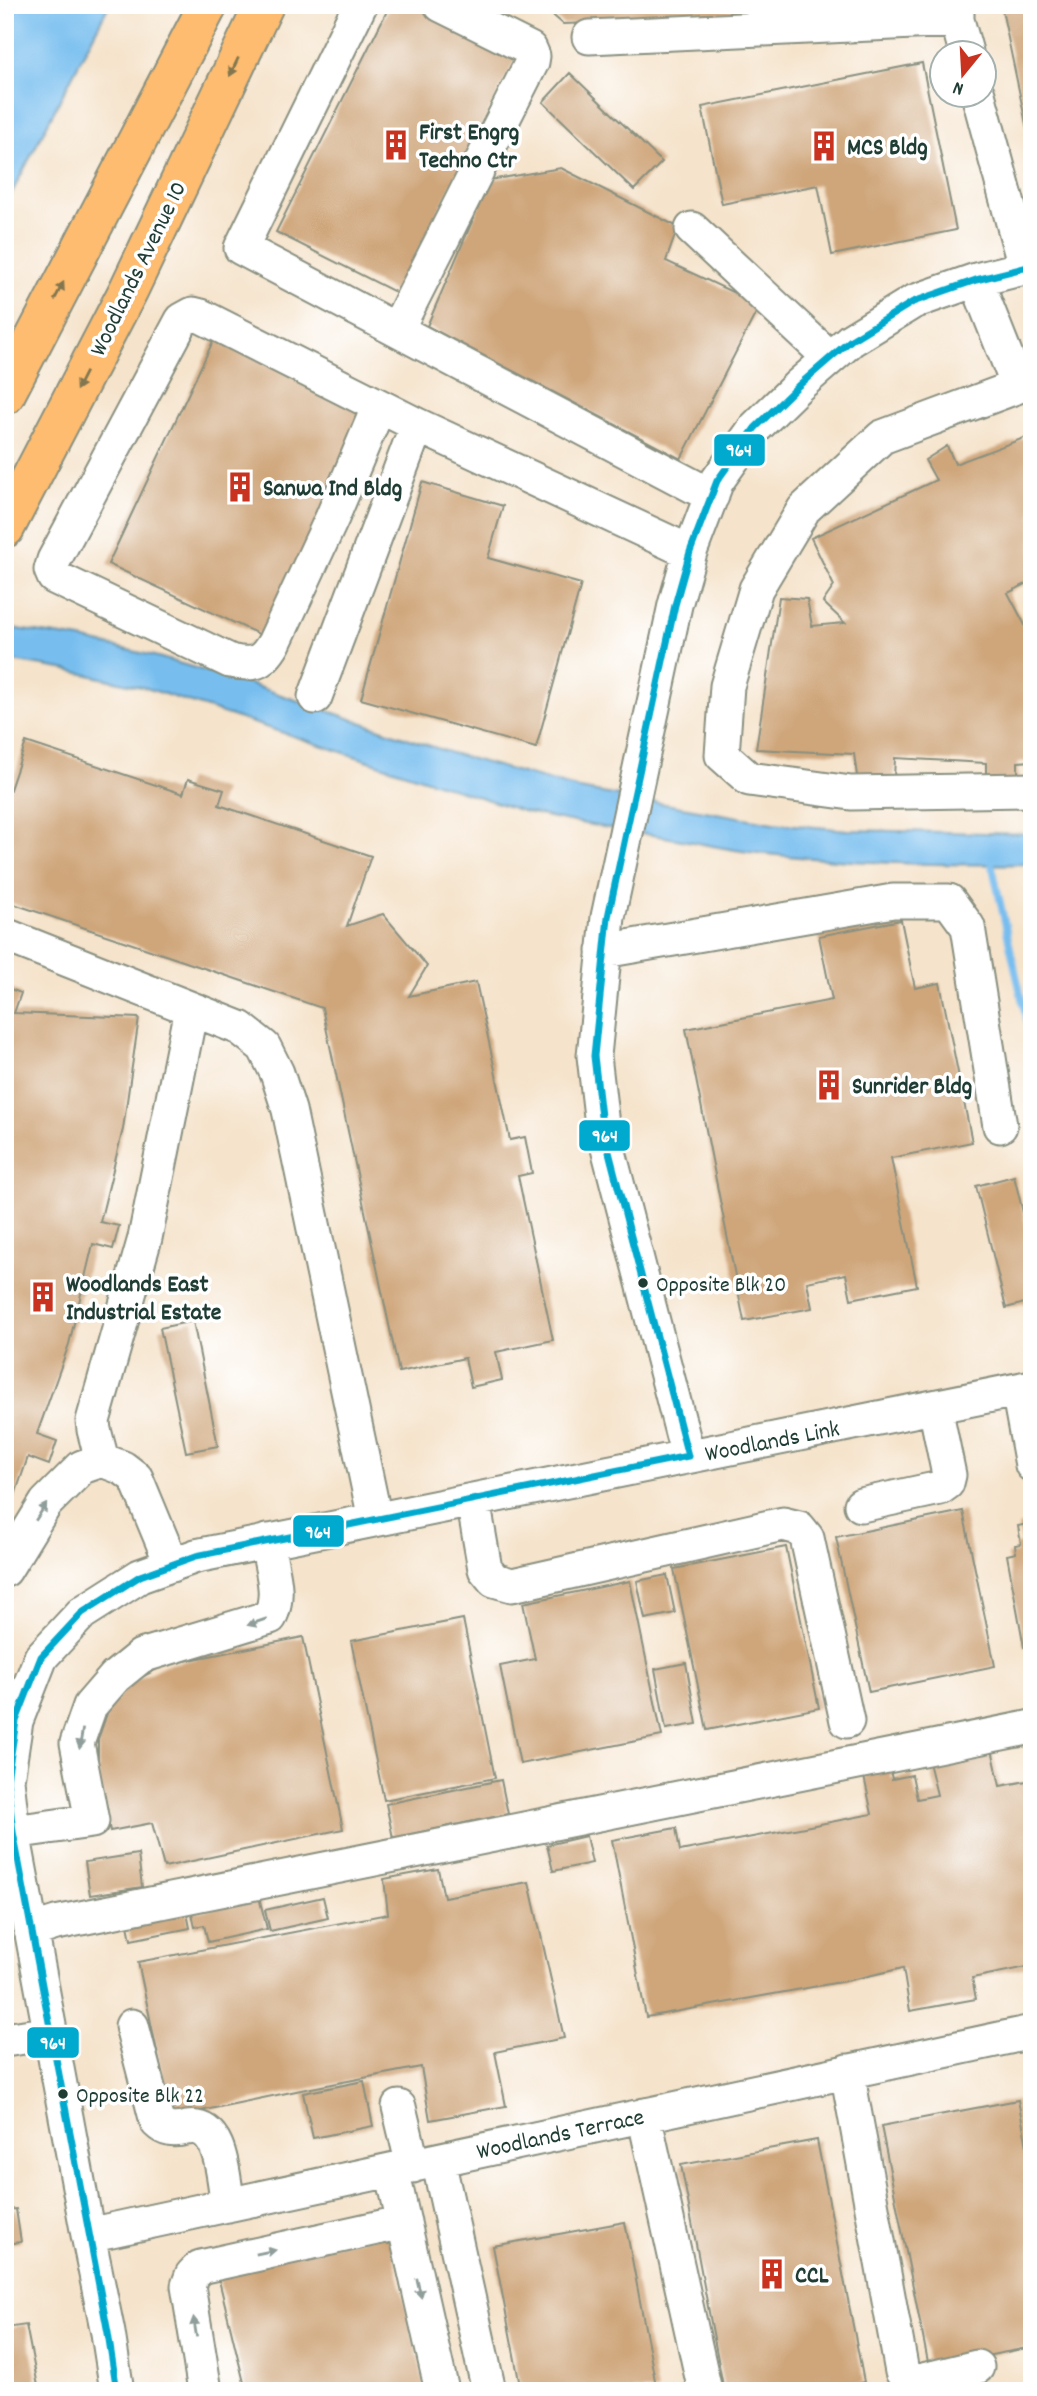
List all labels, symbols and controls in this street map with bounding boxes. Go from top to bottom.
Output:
north arrow [928,38,998,108]
one-way arrow [229,57,240,77]
text: N [950,73,967,101]
place label: First Engrg Techno Ctr [419,117,519,179]
building icon: First Engrg Techno Ctr [379,128,413,162]
building icon: MCS Bldg [807,129,841,163]
place label: MCS Bldg [847,132,928,166]
street label: Woodlands Avenue 10 [83,176,197,363]
one-way arrow [53,280,65,300]
one-way arrow [75,372,87,391]
line badge: 964 [713,433,766,467]
text: 964 [726,439,752,466]
building icon: Sanwa Ind Bldg [223,470,257,504]
place label: Sanwa Ind Bldg [263,473,402,507]
building icon: Sunrider Bldg [812,1068,846,1102]
place label: Sunrider Bldg [852,1071,972,1105]
line badge: 964 [578,1119,631,1152]
text: 964 [592,1125,618,1152]
place label: Woodlands East Industrial Estate [66,1269,222,1331]
place label: Opposite Blk 20 [656,1271,786,1302]
marker: Opposite Blk 20 [636,1276,650,1290]
building icon: Woodlands East Industrial Estate [26,1280,60,1314]
street label: Woodlands Link [702,1413,843,1473]
one-way arrow [35,1502,48,1521]
line badge: 964 [292,1514,345,1548]
text: 964 [305,1521,331,1548]
one-way arrow [246,1617,267,1628]
one-way arrow [75,1729,86,1751]
line badge: 964 [26,2026,80,2059]
text: 964 [40,2032,66,2059]
place label: Opposite Blk 22 [76,2082,204,2113]
marker: Opposite Blk 22 [56,2087,70,2101]
street label: Woodlands Terrace [474,2102,648,2170]
one-way arrow [255,2247,277,2258]
building icon: CCL [755,2257,789,2291]
place label: CCL [795,2260,829,2294]
one-way arrow [414,2278,425,2300]
one-way arrow [189,2316,200,2338]

